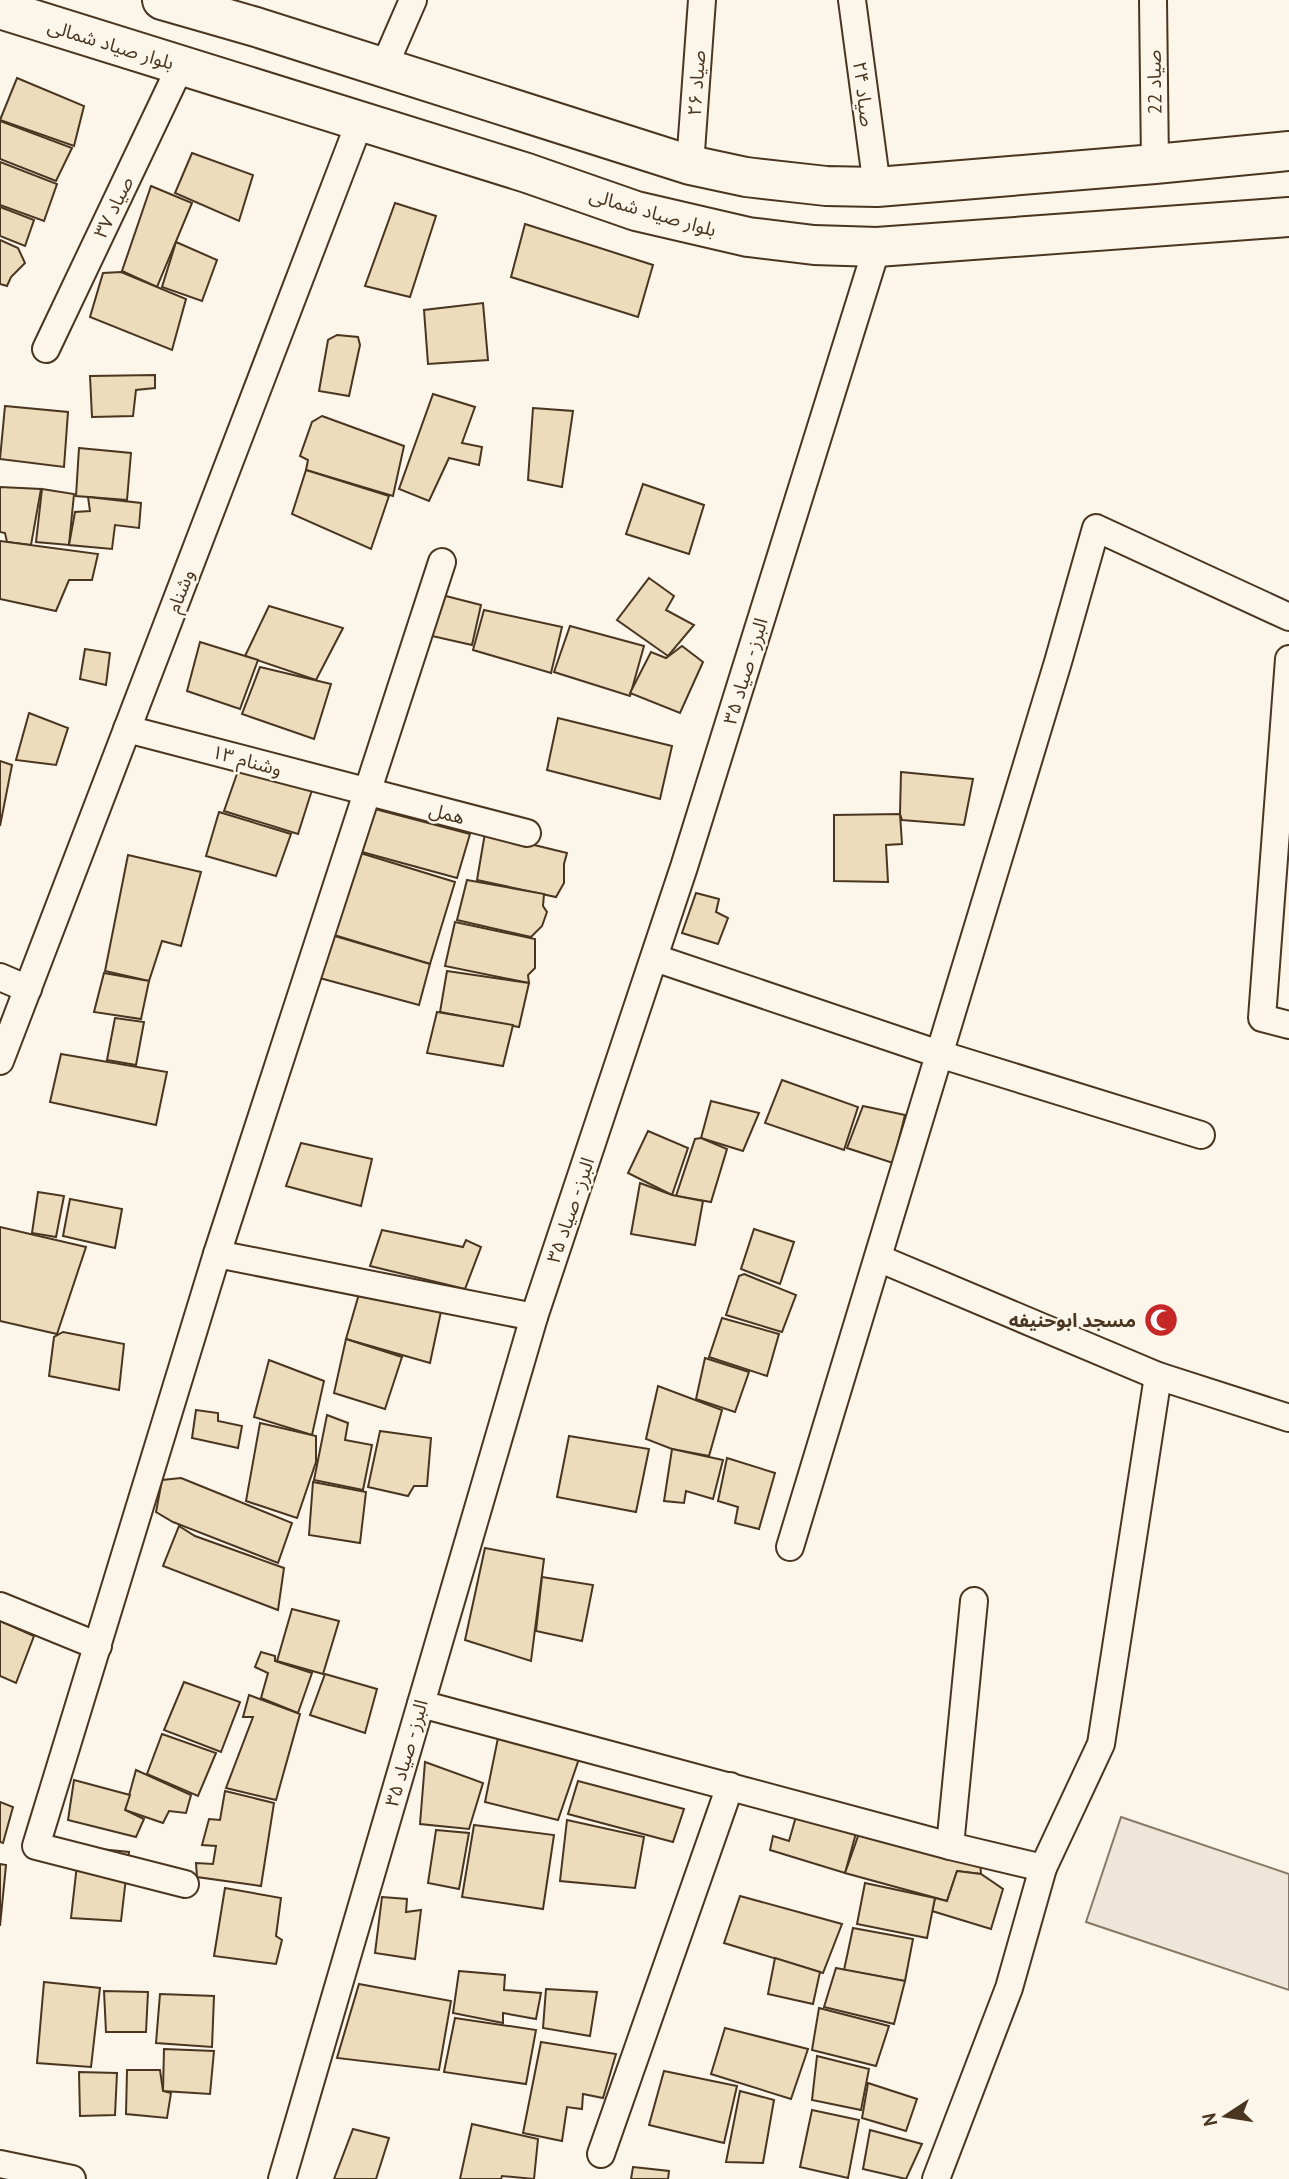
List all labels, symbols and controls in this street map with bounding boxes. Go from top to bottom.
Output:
street label: بلوار صیاد شمالی [45,13,177,75]
street label: صیاد ۲۶ [682,49,710,117]
street label: صیاد 22 [1141,49,1167,115]
street label: صیاد ۲۴ [848,60,880,128]
street label: صیاد ۳۷ [88,172,138,242]
street label: بلوار صیاد شمالی [587,182,719,242]
street label: وشنام [161,566,202,617]
street label: البرز - صیاد ۳۵ [717,615,773,727]
street label: وشنام ۱۳ [209,739,285,784]
street label: همل [427,797,467,829]
street label: البرز - صیاد ۳۵ [541,1154,599,1266]
mosque icon: مسجد ابوحنیفه [1142,1301,1180,1339]
place label: مسجد ابوحنیفه [1009,1308,1136,1332]
street label: البرز - صیاد ۳۵ [379,1697,433,1809]
north arrow [1191,2081,1261,2151]
text: N [1196,2111,1222,2128]

